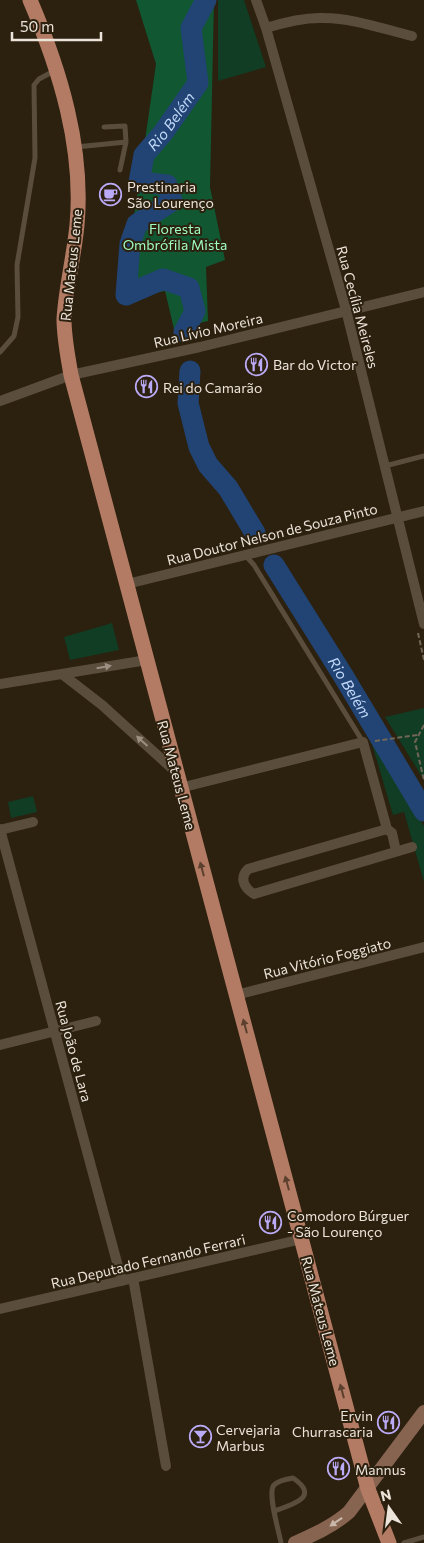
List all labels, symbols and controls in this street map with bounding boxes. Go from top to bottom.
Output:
scale bar [12,10,101,42]
text: 50 m [20,17,54,35]
water label: Rio Belém [143,88,198,154]
place label: Prestinaria São Lourenço [127,178,214,211]
cafe icon: Prestinaria São Lourenço [99,182,123,206]
street label: Rua Mateus Leme [57,208,85,322]
park label: Floresta Ombrófila Mista [123,220,227,253]
street label: Rua Cecília Meireles [333,244,383,370]
street label: Rua Lívio Moreira [152,309,264,351]
restaurant icon: Bar do Victor [245,352,269,376]
place label: Bar do Victor [273,356,357,373]
restaurant icon: Rei do Camarão [135,375,159,399]
place label: Rei do Camarão [163,379,262,396]
street label: Rua Doutor Nelson de Souza Pinto [165,500,379,568]
water label: Rio Belém [325,653,375,721]
one-way arrow [97,663,113,671]
street label: Rua Mateus Leme [154,718,200,832]
one-way arrow [136,735,148,747]
one-way arrow [198,862,206,877]
street label: Rua Vitório Foggiato [262,934,392,982]
street label: Rua João de Lara [52,999,96,1103]
one-way arrow [240,1019,248,1034]
one-way arrow [282,1176,290,1191]
place label: Comodoro Búrguer - São Lourenço [287,1207,410,1240]
restaurant icon: Comodoro Búrguer - São Lourenço [259,1211,283,1235]
street label: Rua Deputado Fernando Ferrari [49,1230,247,1292]
street label: Rua Mateus Leme [298,1254,344,1368]
one-way arrow [338,1384,346,1399]
place label: Ervin Churrascaria [292,1407,373,1440]
restaurant icon: Ervin Churrascaria [377,1411,401,1435]
place label: Cervejaria Marbus [216,1421,280,1454]
bar icon: Cervejaria Marbus [188,1425,212,1449]
restaurant icon: Mannus [327,1457,351,1481]
place label: Mannus [355,1461,406,1478]
north arrow [364,1483,414,1533]
text: N [379,1485,393,1504]
one-way arrow [329,1517,343,1527]

